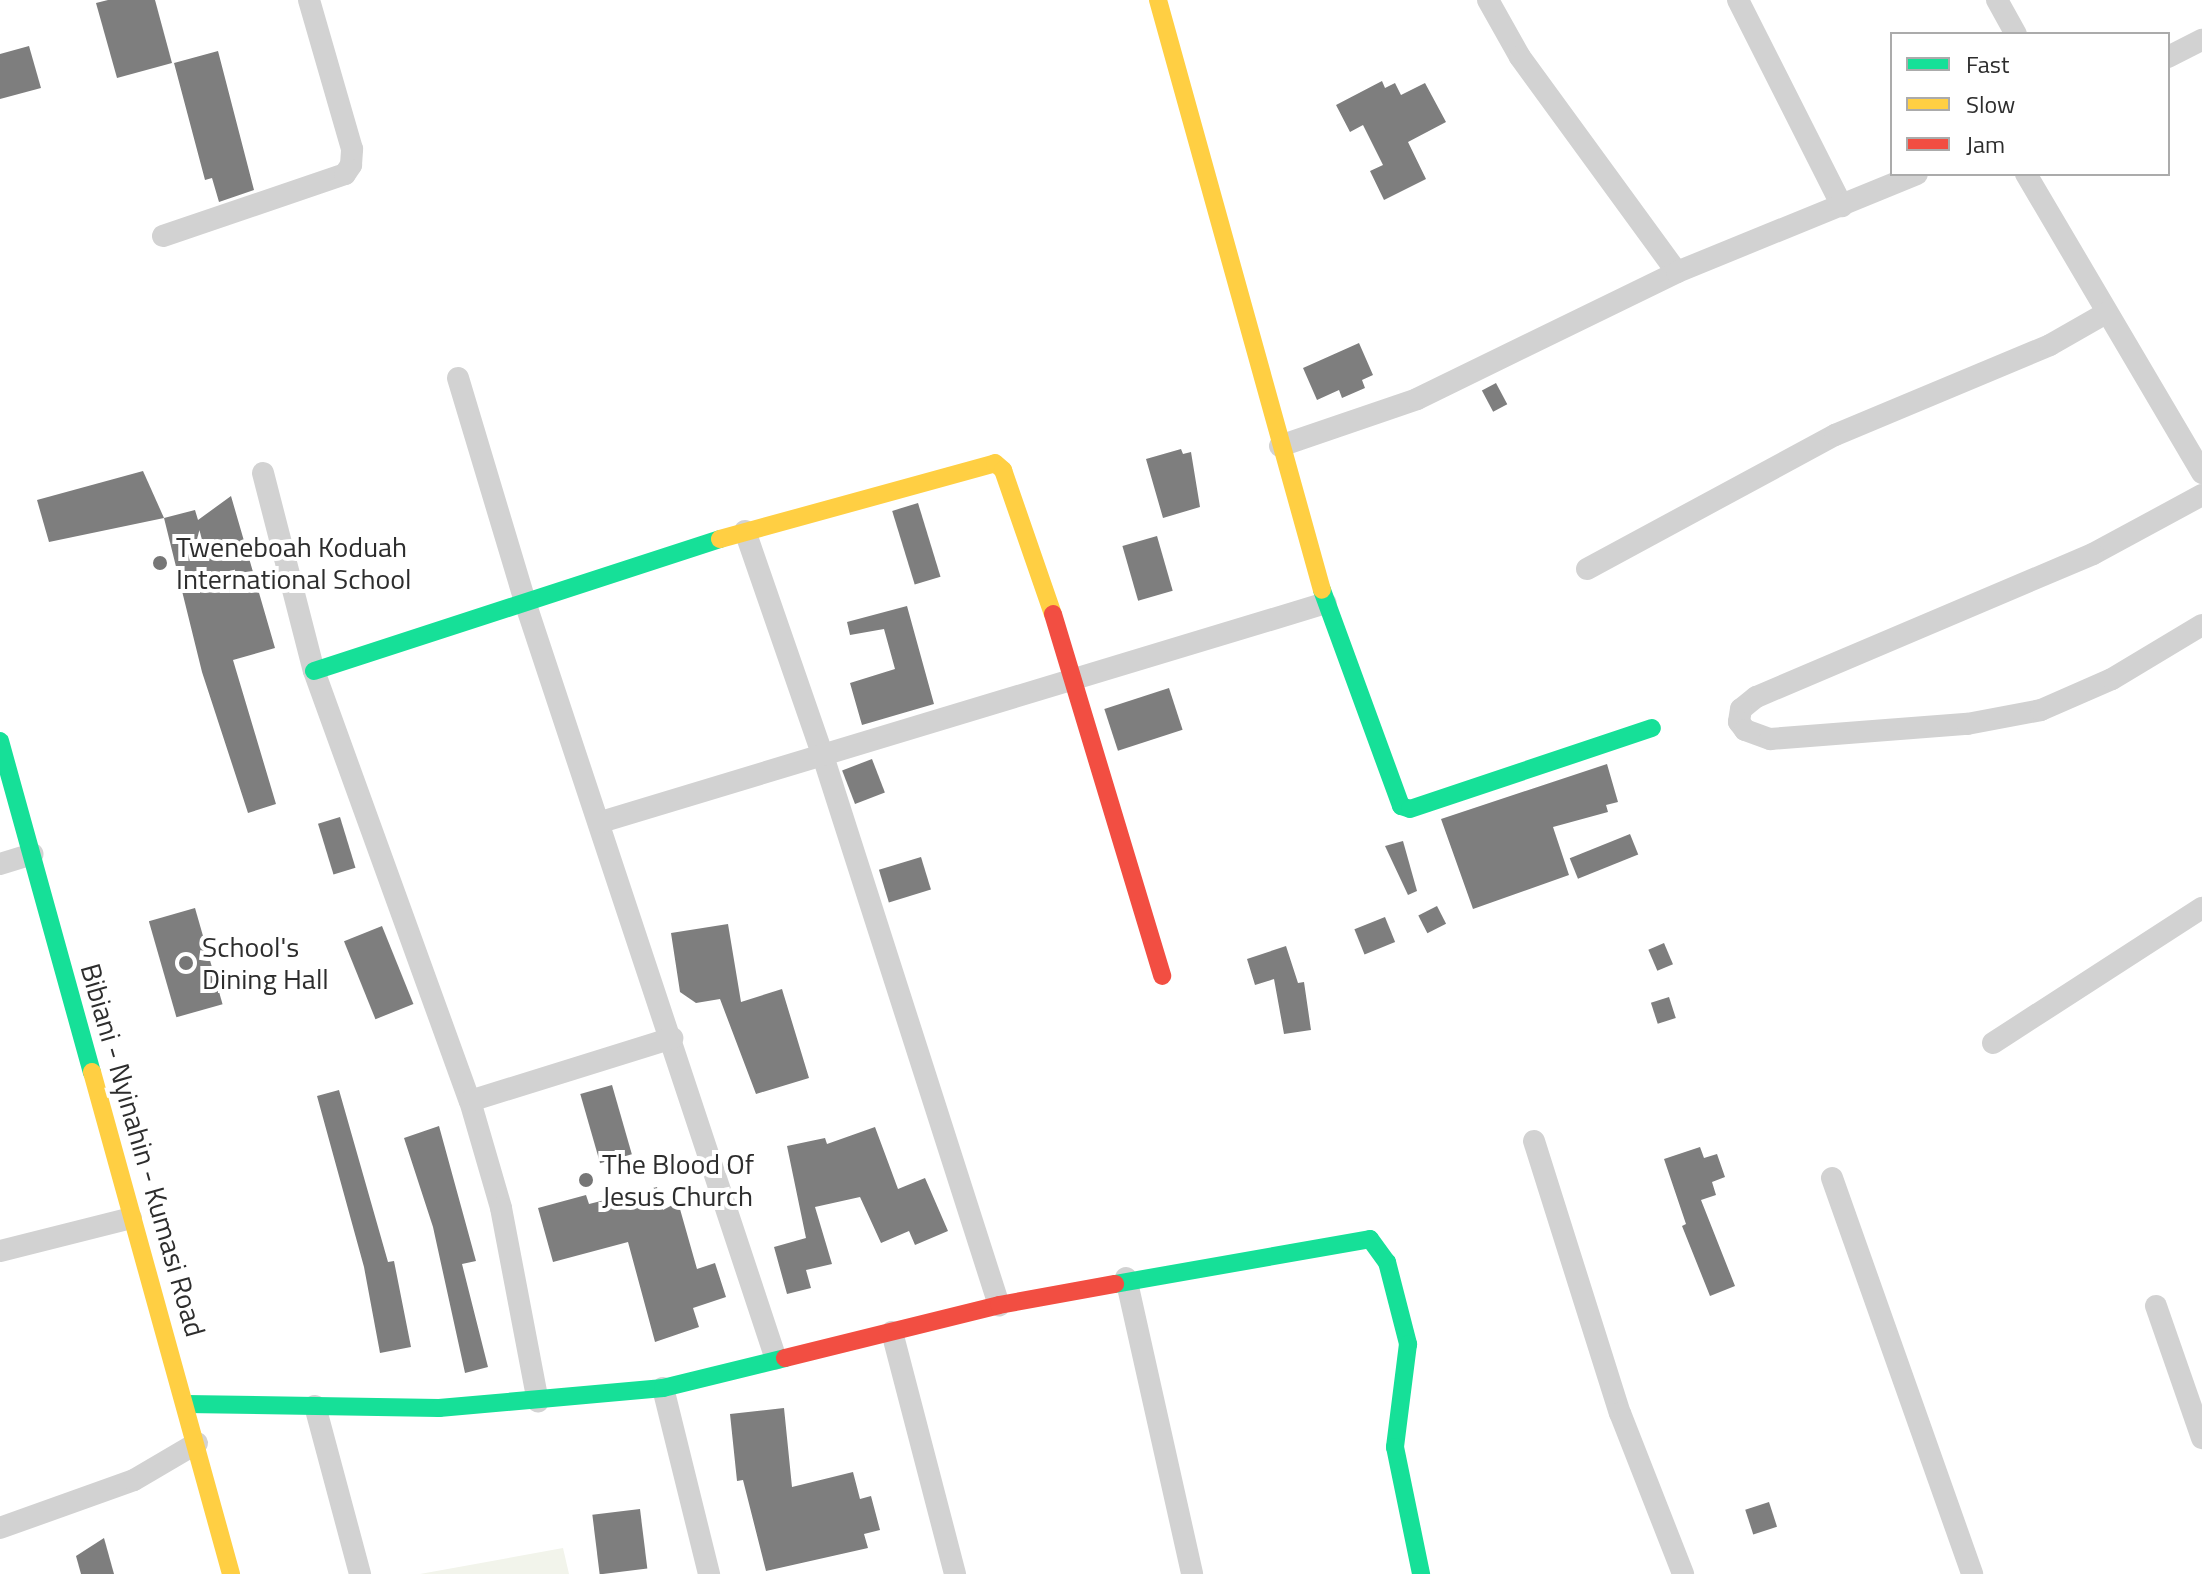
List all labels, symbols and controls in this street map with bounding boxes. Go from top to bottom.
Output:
legend [1890,32,2170,176]
text: Fast [1966,46,2009,82]
text: Slow [1966,86,2015,122]
text: Jam [1966,126,2005,162]
place label: Tweneboah Koduah International School [176,530,411,596]
marker: Tweneboah Koduah International School [151,554,169,572]
place label: School's Dining Hall [202,930,329,996]
marker: School's Dining Hall [177,954,195,972]
street label: Bibiani - Nyinahin - Kumasi Road [74,960,212,1340]
place label: The Blood Of Jesus Church [602,1147,754,1213]
marker: The Blood Of Jesus Church [577,1171,595,1189]

